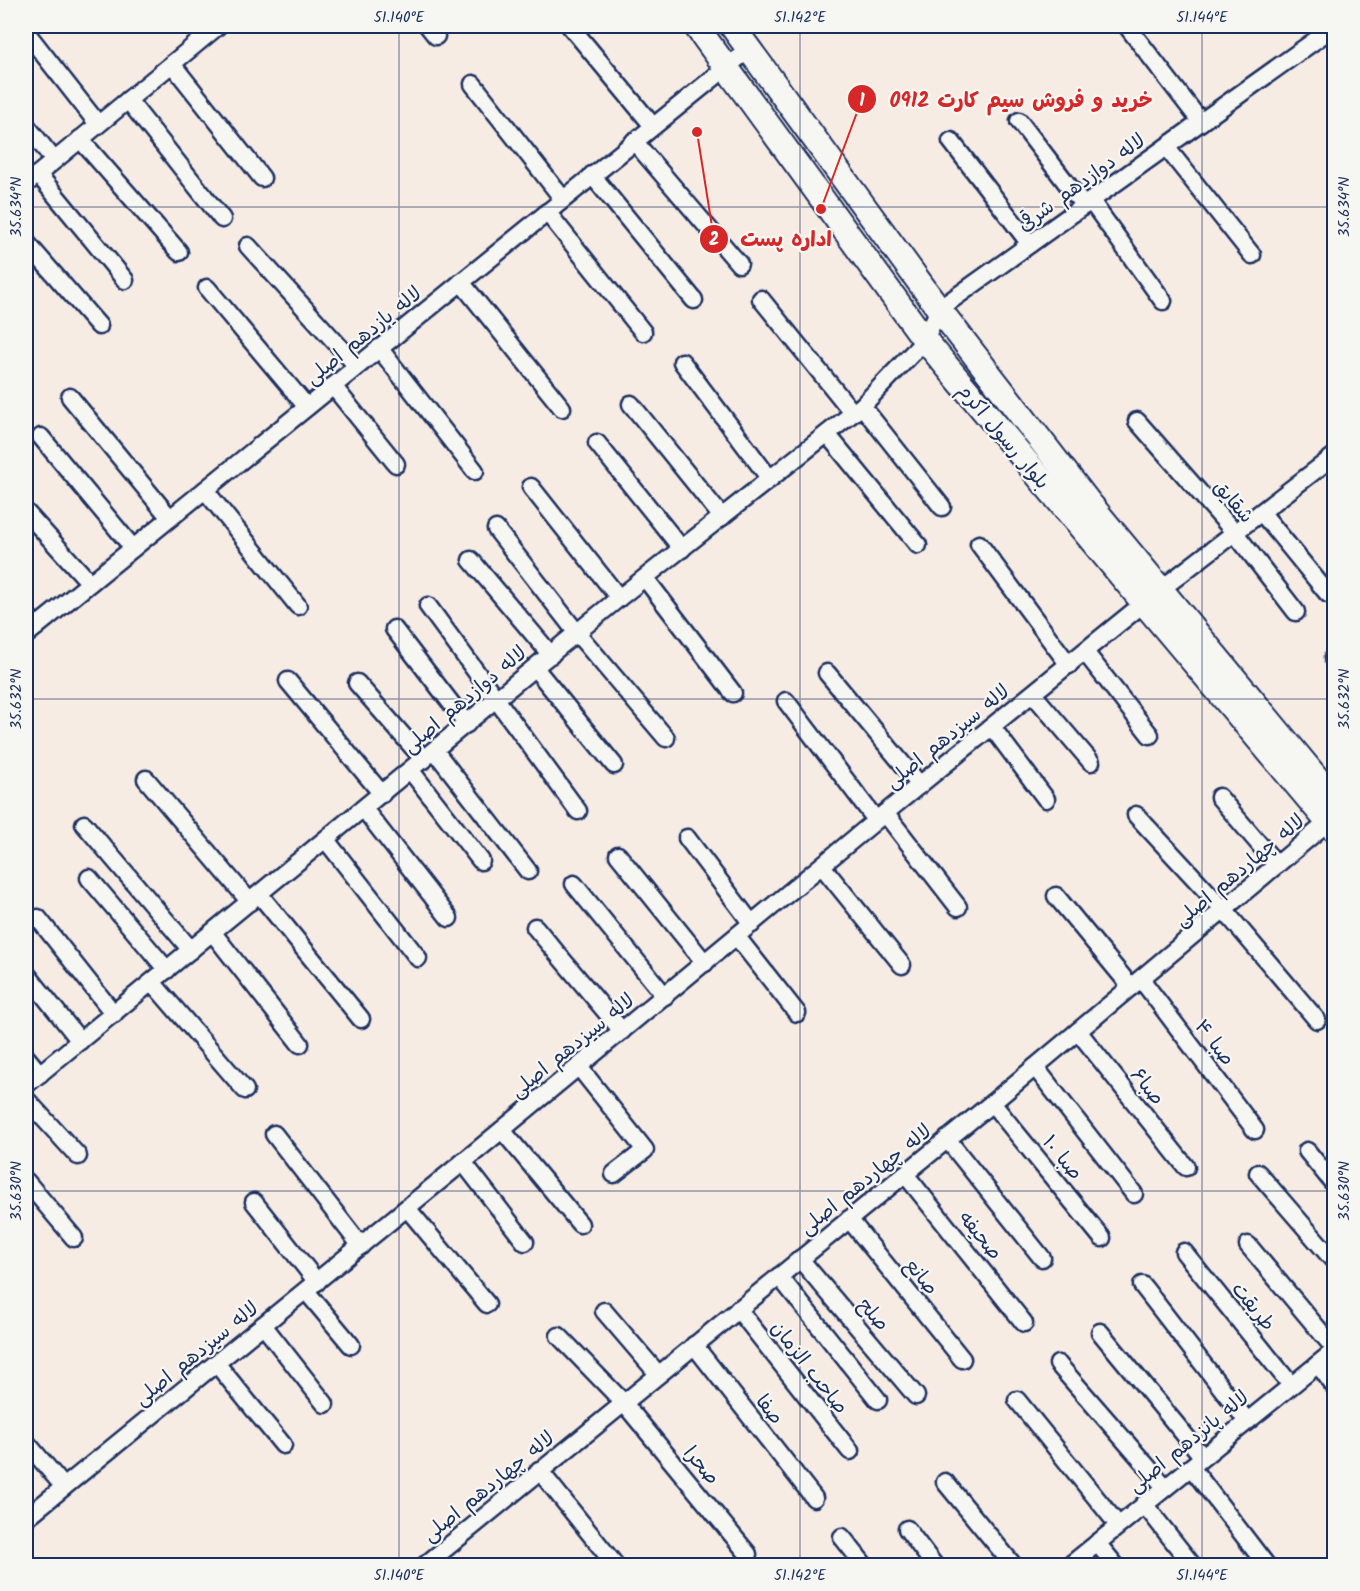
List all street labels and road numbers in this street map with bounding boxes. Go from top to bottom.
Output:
street label: لاله دوازدهم شرقی [1011,126,1153,241]
street label: لاله یازدهم اصلی [299,279,430,394]
street label: بلوار رسول اکرم [948,377,1057,497]
street label: شقایق [1204,473,1261,531]
street label: لاله دوازدهم اصلی [396,639,535,762]
street label: لاله سیزدهم اصلی [879,677,1018,798]
street label: لاله چهاردهم اصلی [1168,807,1313,936]
street label: لاله سیزدهم اصلی [504,986,643,1107]
street label: صبا ۴ [1185,1013,1242,1073]
street label: صبا۶ [1121,1061,1172,1113]
street label: لاله چهاردهم اصلی [793,1117,939,1244]
street label: صبا ۱۰ [1033,1129,1090,1188]
street label: صحیفه [950,1205,1009,1268]
street label: صانع [895,1252,946,1303]
street label: طریقت [1222,1276,1282,1339]
street label: صلح [849,1291,896,1339]
street label: لاله سیزدهم اصلی [128,1294,267,1415]
street label: صاحب الزمان [762,1315,855,1422]
street label: لاله پانزدهم اصلی [1121,1383,1257,1502]
street label: صفا [746,1388,791,1432]
street label: لاله چهاردهم اصلی [416,1424,562,1551]
street label: صحرا [674,1439,727,1493]

